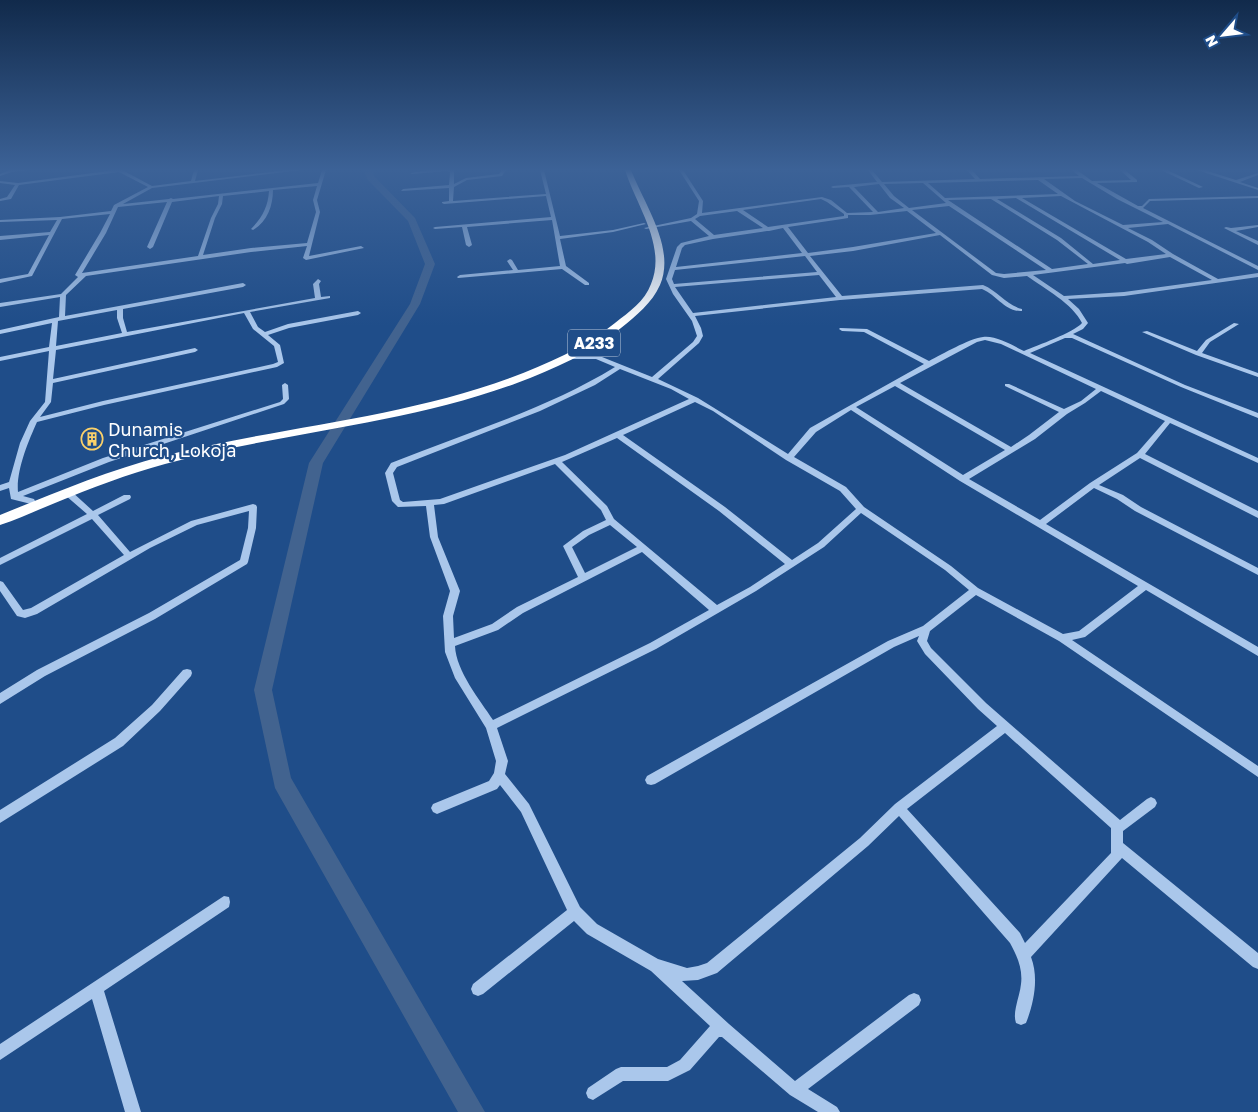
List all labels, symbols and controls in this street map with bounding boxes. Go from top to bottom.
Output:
north arrow [1198,10,1248,60]
text: N [1201,33,1221,50]
road number: A233 [568,329,620,356]
place label: Dunamis Church, Lokoja [108,418,236,461]
building icon: Dunamis Church, Lokoja [80,427,104,451]

